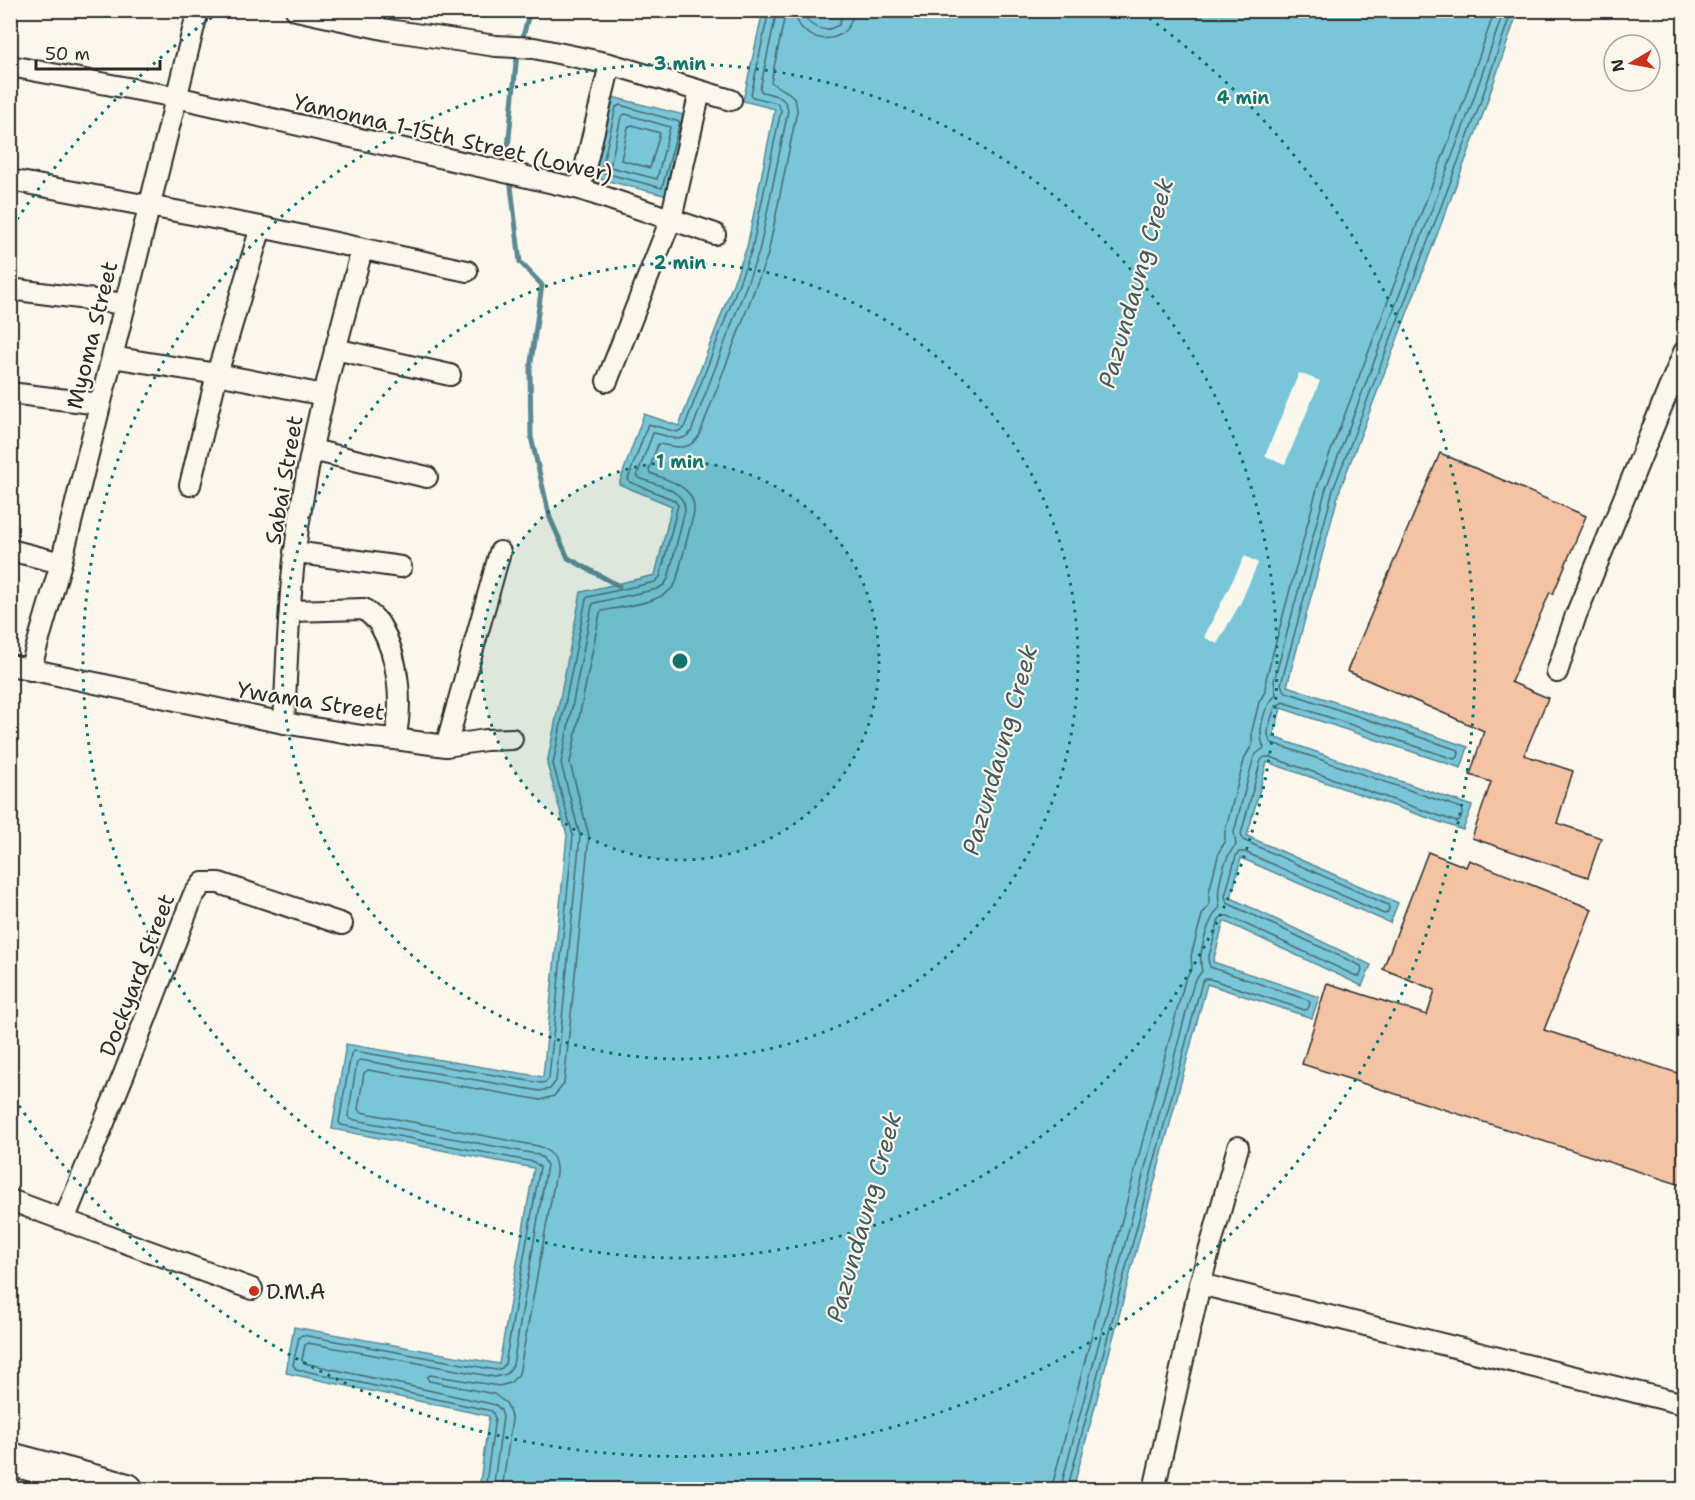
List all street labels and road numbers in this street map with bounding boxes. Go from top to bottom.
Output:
street label: Yamonna 1-15th Street (Lower) [291,87,615,189]
street label: Myoma Street [60,258,124,412]
street label: Sabai Street [258,413,310,547]
street label: Ywama Street [235,675,387,727]
street label: Dockyard Street [93,890,181,1060]

